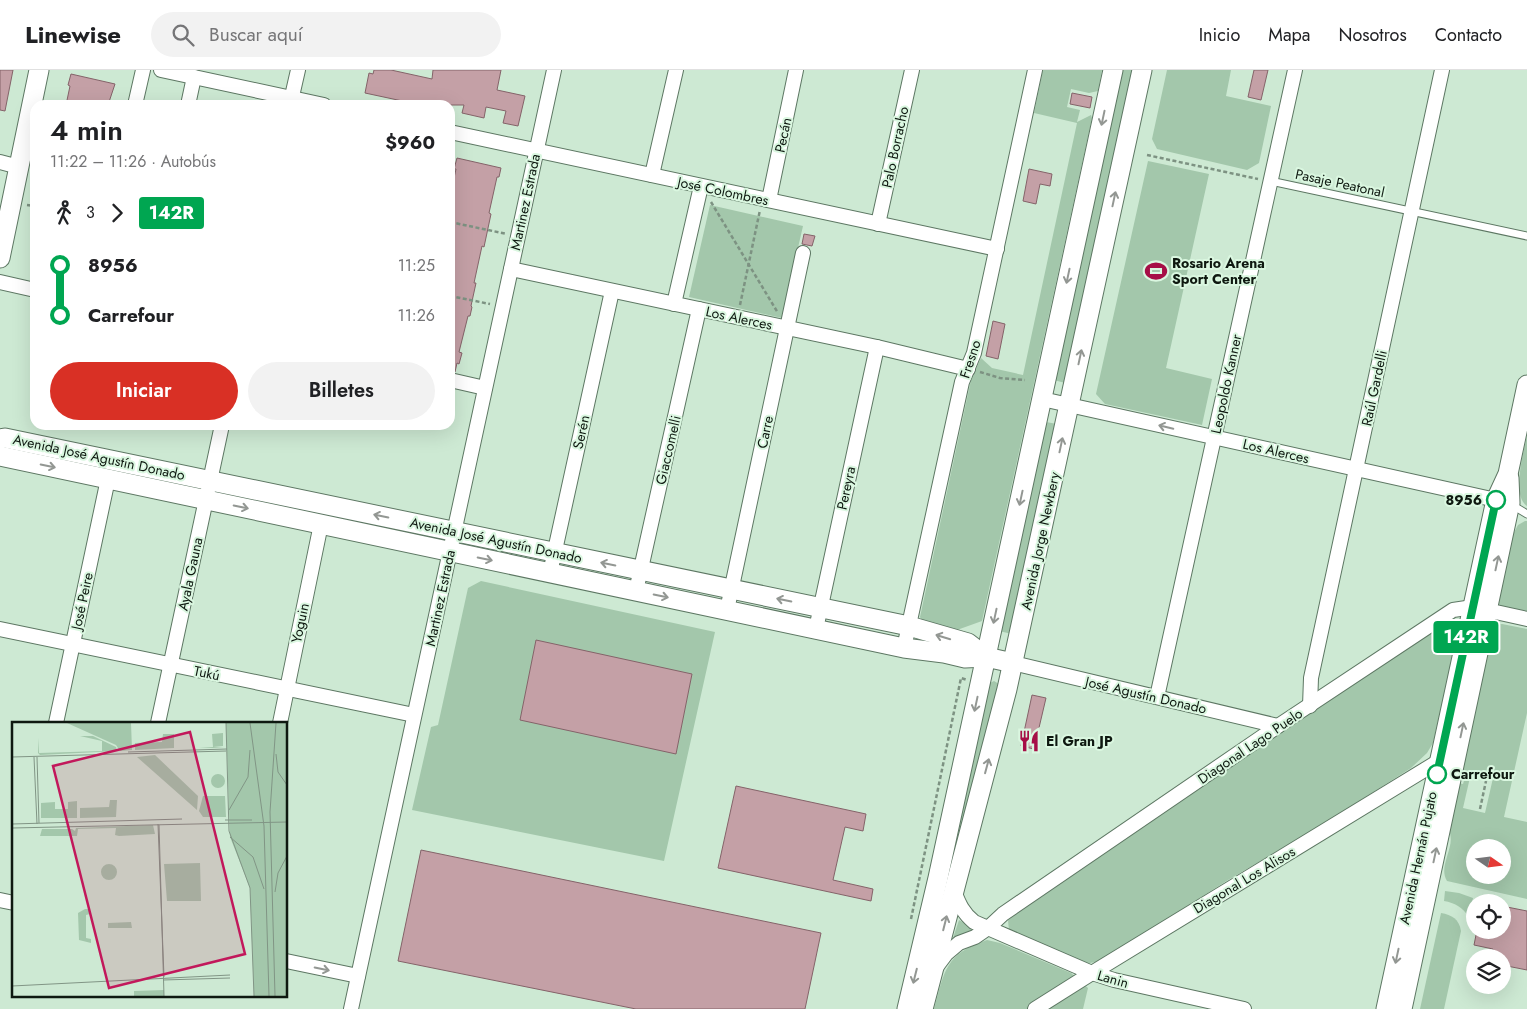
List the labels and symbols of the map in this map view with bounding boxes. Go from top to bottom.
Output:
street label: Palo Borracho [877,104,913,189]
one-way arrow [1098,109,1107,125]
street label: Pecán [770,116,796,154]
street label: Martinez Estrada [505,152,545,252]
street label: Pasaje Peatonal [1294,164,1386,202]
street label: José Colombres [674,171,771,210]
one-way arrow [1110,191,1120,207]
place label: Rosario Arena Sport Center [1172,253,1265,289]
sports icon: Rosario Arena Sport Center [1143,258,1169,284]
one-way arrow [1063,268,1073,284]
street label: Los Alerces [704,301,774,335]
street label: Leopoldo Kanner [1206,332,1246,436]
street label: Fresno [954,337,986,381]
street label: Raúl Gardelli [1356,348,1392,428]
one-way arrow [1076,350,1085,366]
street label: Serén [568,413,594,451]
street label: Giaccomelli [650,413,686,487]
street label: Carre [752,414,778,450]
one-way arrow [1159,422,1175,431]
street label: Avenida José Agustín Donado [11,429,187,485]
street label: Los Alerces [1241,434,1312,468]
one-way arrow [1057,437,1066,453]
one-way arrow [39,462,55,471]
street label: Pereyra [832,465,860,511]
street label: Avenida Jorge Newbery [1016,469,1065,612]
one-way arrow [1015,489,1025,505]
place label: 8956 [1445,490,1482,510]
marker: 8956 [1486,490,1506,510]
one-way arrow [232,503,248,512]
one-way arrow [373,511,389,520]
street label: Avenida José Agustín Donado [408,512,584,568]
street label: Ayala Gauna [172,535,208,613]
street label: Martinez Estrada [420,548,460,648]
one-way arrow [477,555,493,564]
one-way arrow [1493,555,1503,571]
one-way arrow [601,559,617,568]
street label: José Peire [66,571,98,633]
one-way arrow [653,592,669,601]
one-way arrow [777,595,793,605]
street label: Yoguin [286,601,314,645]
one-way arrow [990,607,999,623]
line badge: 142R [1431,621,1501,653]
one-way arrow [935,631,951,641]
street label: Tukú [192,660,222,686]
street label: José Agustín Donado [1082,671,1209,719]
one-way arrow [971,696,980,712]
street label: Diagonal Lago Puelo [1194,703,1307,789]
inset map [12,722,288,996]
one-way arrow [1458,723,1467,739]
restaurant icon: El Gran JP [1016,728,1042,754]
place label: El Gran JP [1046,731,1113,751]
one-way arrow [982,759,992,775]
marker: Carrefour [1427,764,1447,784]
place label: Carrefour [1451,764,1515,784]
street label: Avenida Hernán Pujato [1394,789,1442,926]
north arrow [1466,839,1511,884]
street label: Diagonal Los Alisos [1189,841,1299,918]
one-way arrow [1431,848,1441,864]
one-way arrow [941,916,950,932]
one-way arrow [1392,947,1401,963]
one-way arrow [314,965,330,974]
street label: Lanin [1095,965,1131,993]
one-way arrow [910,968,919,984]

